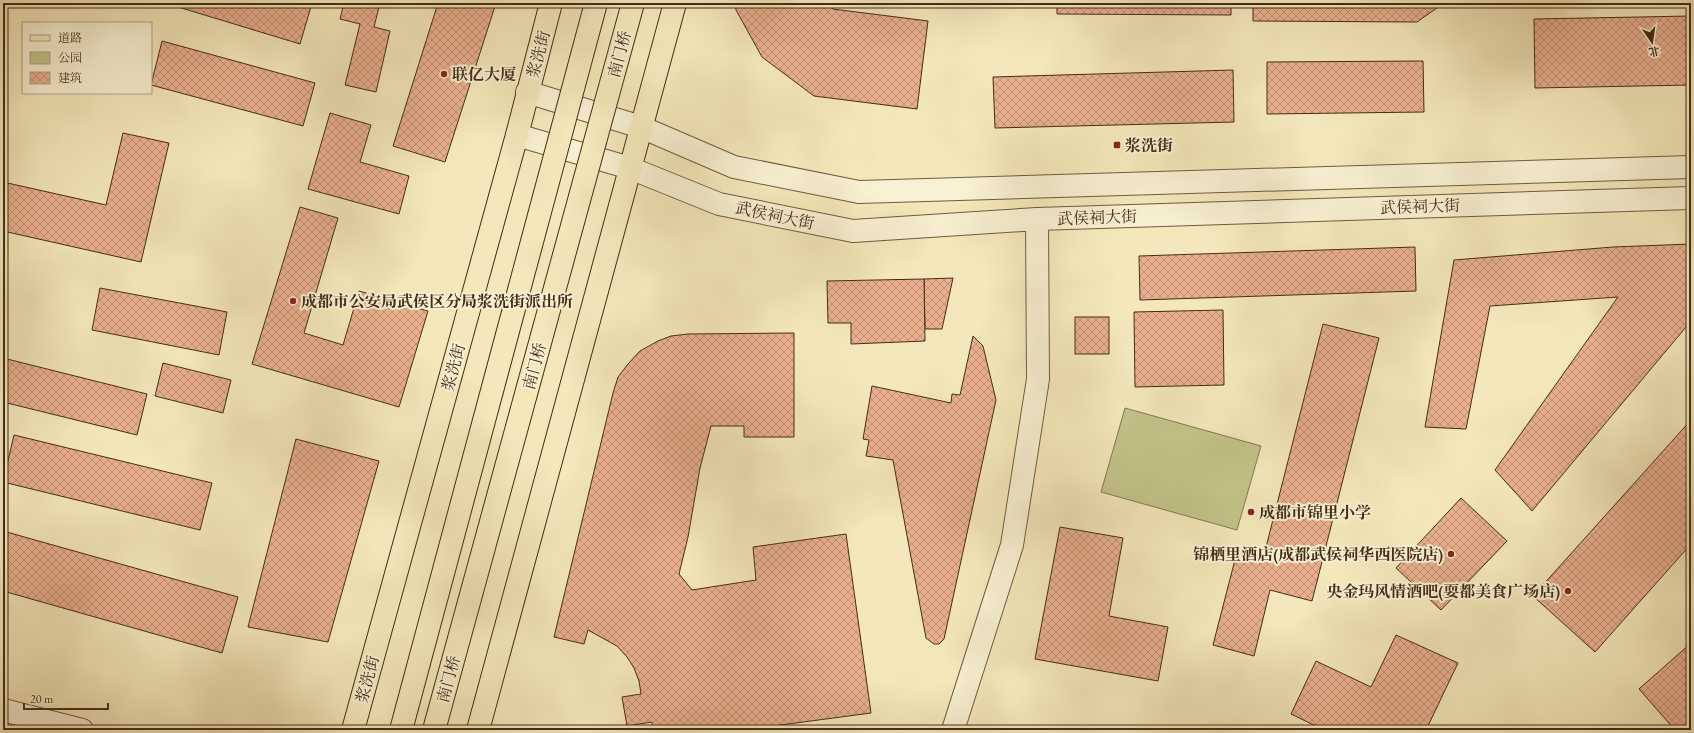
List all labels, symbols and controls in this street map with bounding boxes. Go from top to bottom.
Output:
legend [22,22,152,94]
north arrow [1632,22,1672,62]
street label: 浆洗街 [522,28,555,80]
street label: 南门桥 [603,28,636,80]
text: 道路 [58,30,82,46]
text: 北 [1647,44,1661,60]
text: 公园 [58,50,82,66]
place label: 联亿大厦 [452,64,516,85]
marker: 联亿大厦 [439,69,449,79]
text: 建筑 [58,70,82,86]
place label: 浆洗街 [1125,135,1173,156]
marker: 浆洗街 [1112,140,1122,150]
street label: 武侯祠大街 [1380,195,1460,218]
street label: 武侯祠大街 [734,197,816,234]
street label: 武侯祠大街 [1057,206,1137,229]
place label: 成都市公安局武侯区分局浆洗街派出所 [301,291,573,312]
marker: 成都市公安局武侯区分局浆洗街派出所 [288,296,298,306]
street label: 南门桥 [518,340,551,392]
street label: 浆洗街 [437,341,470,393]
place label: 成都市锦里小学 [1259,502,1371,523]
marker: 成都市锦里小学 [1246,507,1256,517]
place label: 锦栖里酒店(成都武侯祠华西医院店) [1193,544,1443,565]
marker: 锦栖里酒店(成都武侯祠华西医院店) [1446,549,1456,559]
place label: 央金玛风情酒吧(耍都美食广场店) [1326,581,1560,602]
marker: 央金玛风情酒吧(耍都美食广场店) [1563,586,1573,596]
street label: 浆洗街 [351,653,384,705]
street label: 南门桥 [432,653,465,705]
scale bar [24,685,108,711]
text: 20 m [30,691,54,707]

